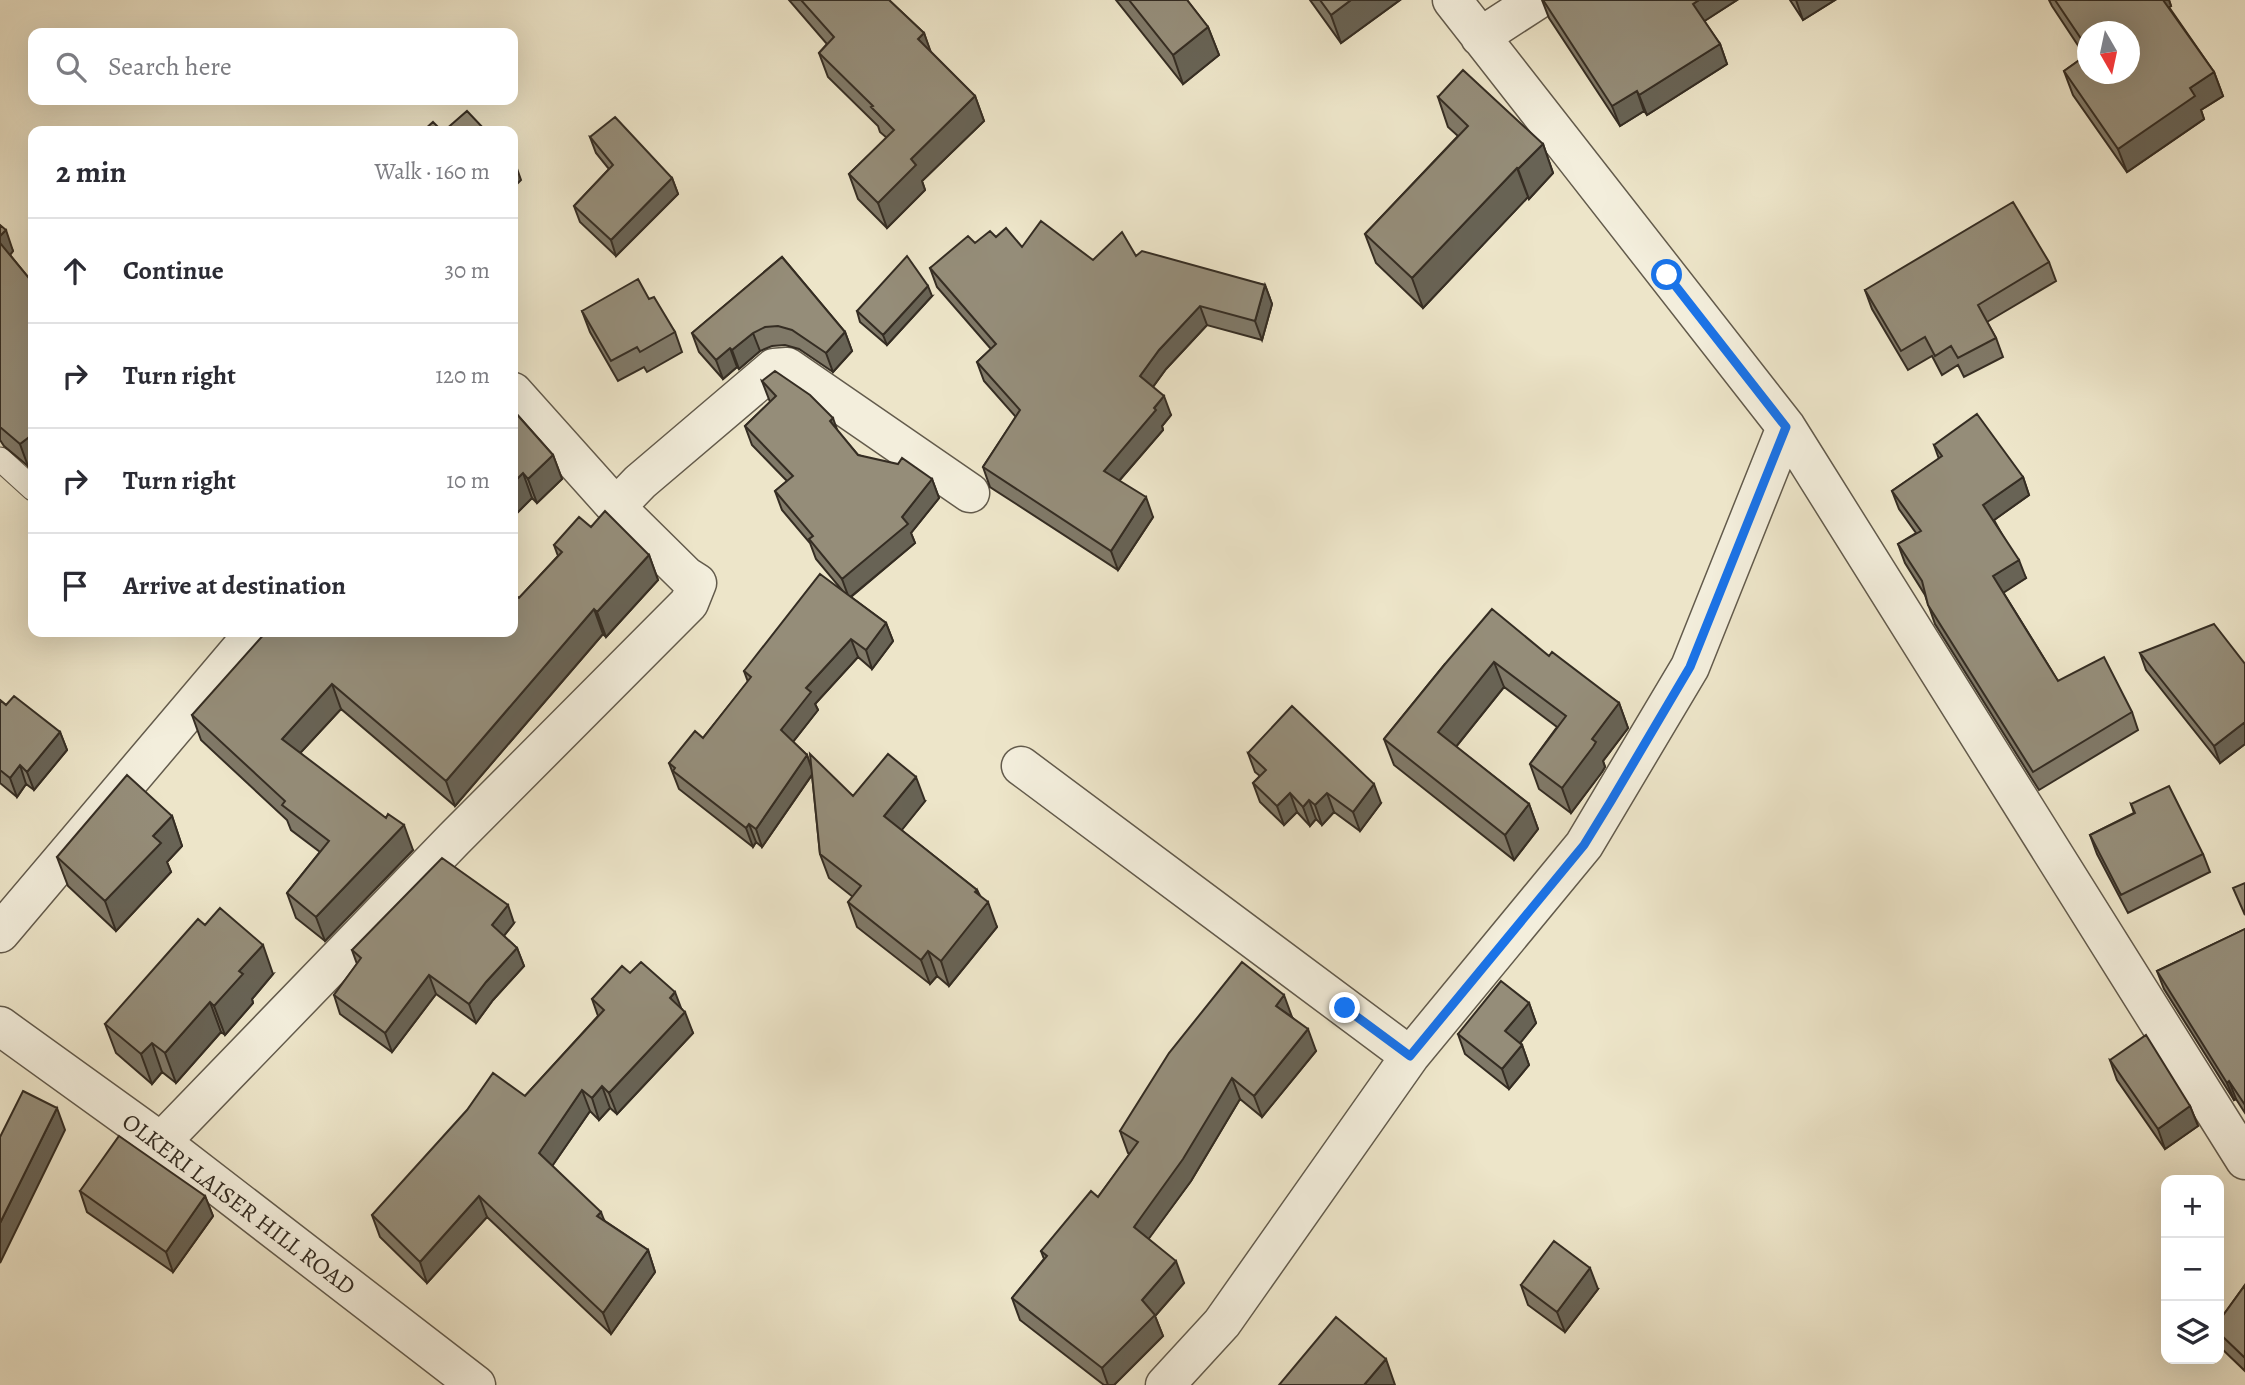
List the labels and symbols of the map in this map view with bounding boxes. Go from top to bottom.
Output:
north arrow [2077,21,2140,84]
route start [1651,259,1682,290]
route end [1329,992,1360,1023]
street label: OLKERI LAISER HILL ROAD [116,1106,362,1302]

